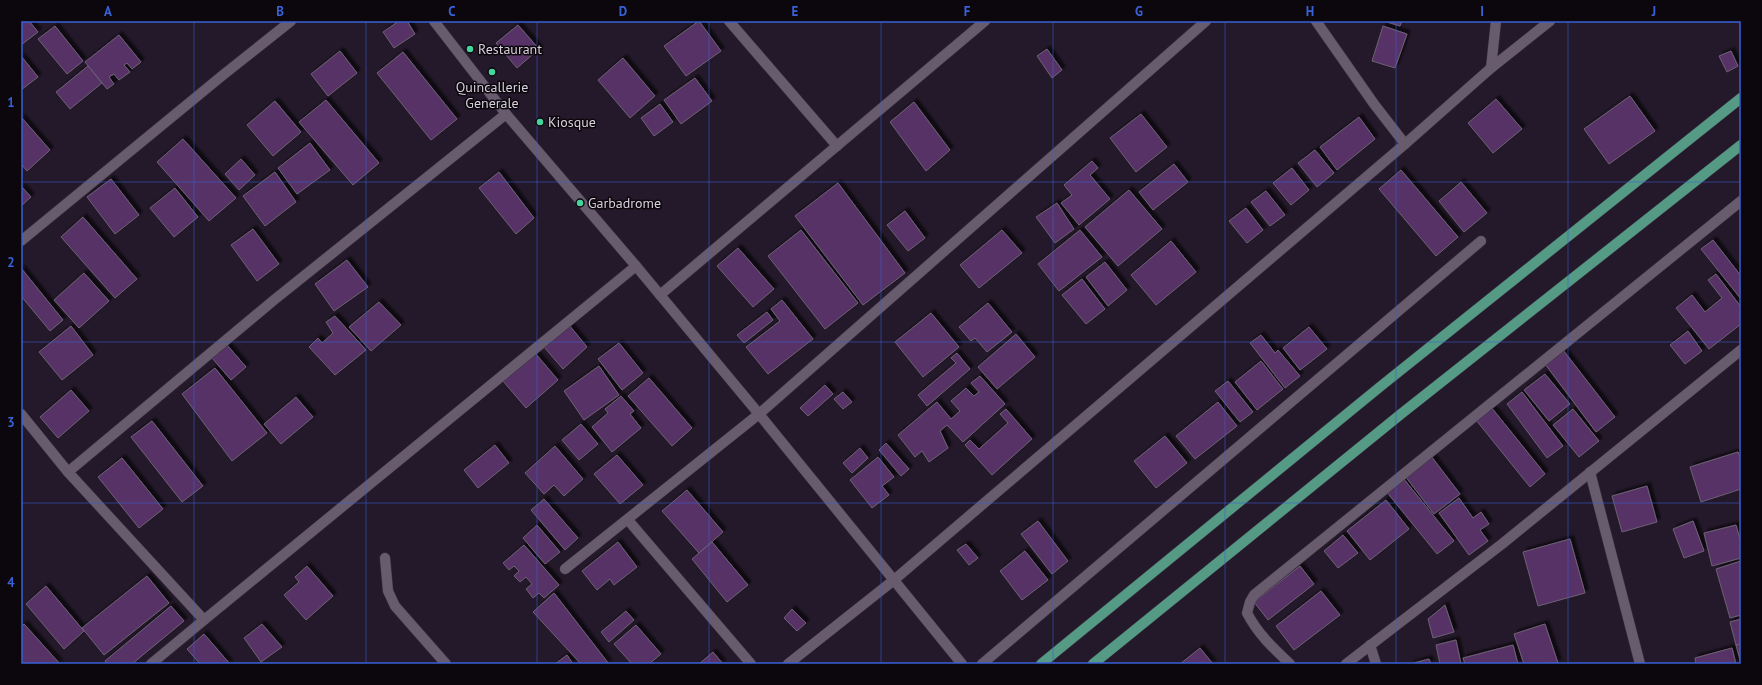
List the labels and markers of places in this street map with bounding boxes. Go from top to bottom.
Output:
place label: Restaurant [478,40,542,58]
marker: Restaurant [465,44,475,54]
marker: Quincallerie Generale [487,67,497,77]
place label: Quincallerie Generale [456,78,528,112]
place label: Kiosque [548,113,596,131]
marker: Kiosque [535,117,545,127]
place label: Garbadrome [588,194,661,212]
marker: Garbadrome [575,198,585,208]

